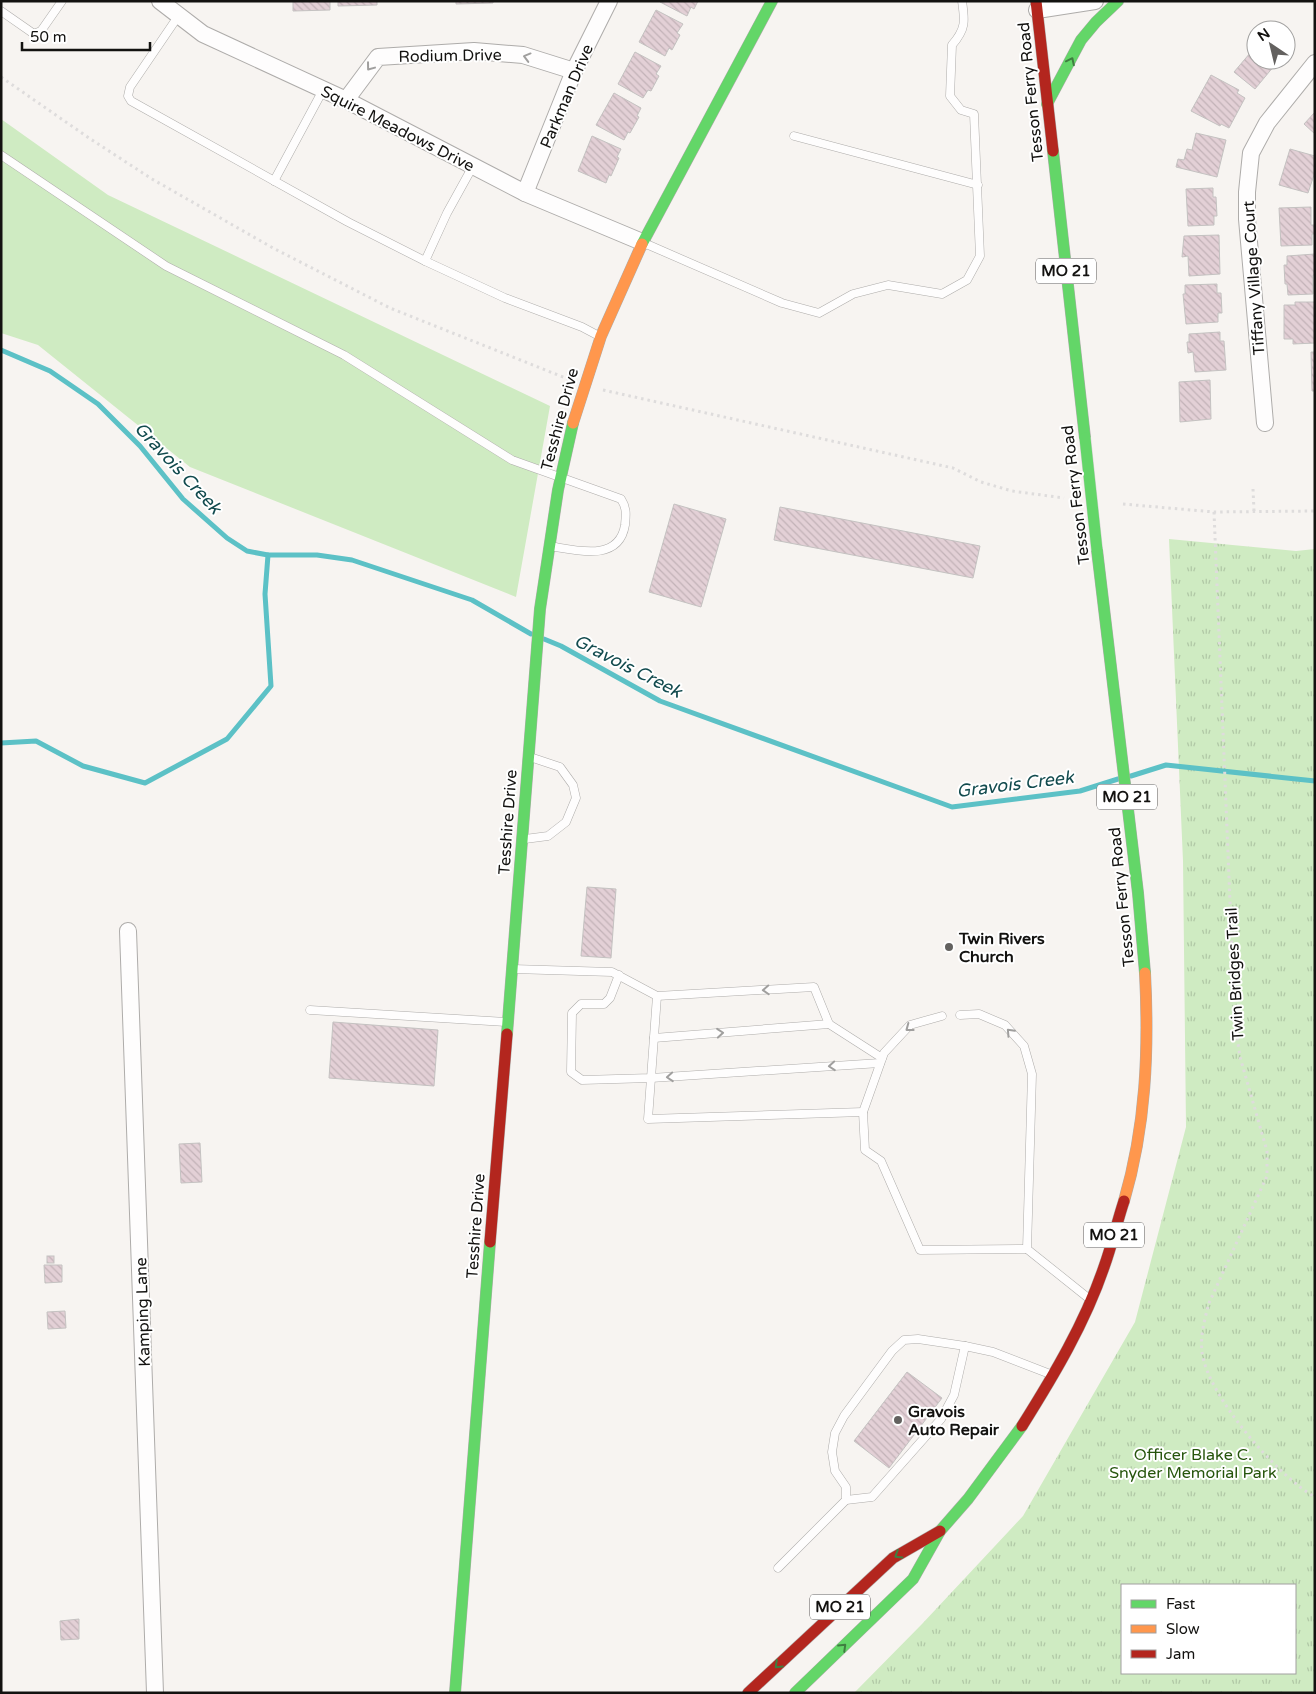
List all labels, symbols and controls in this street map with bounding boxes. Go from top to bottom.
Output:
scale bar [22,20,150,52]
north arrow [1246,20,1296,70]
street label: Tesson Ferry Road [1014,21,1048,163]
text: N [1254,25,1273,45]
text: 50 m [30,28,67,46]
street label: Parkman Drive [536,41,598,151]
street label: Rodium Drive [398,45,502,67]
one-way arrow [523,52,531,63]
one-way arrow [1065,58,1075,67]
one-way arrow [368,61,376,70]
street label: Squire Meadows Drive [317,81,478,176]
street label: Tiffany Village Court [1239,200,1269,356]
road number: MO 21 [1036,258,1096,284]
street label: Tesshire Drive [537,366,583,473]
water label: Gravois Creek [130,417,227,519]
street label: Tesson Ferry Road [1058,424,1094,566]
water label: Gravois Creek [571,629,687,703]
water label: Gravois Creek [955,766,1076,802]
street label: Tesshire Drive [494,769,522,875]
road number: MO 21 [1097,784,1157,810]
street label: Tesson Ferry Road [1105,826,1139,968]
street label: Twin Bridges Trail [1222,907,1248,1041]
place label: Twin Rivers Church [958,929,1045,967]
marker: Twin Rivers Church [943,941,955,953]
one-way arrow [761,984,769,995]
one-way arrow [905,1022,915,1031]
one-way arrow [716,1027,724,1038]
one-way arrow [1007,1028,1016,1037]
one-way arrow [828,1060,836,1071]
one-way arrow [665,1071,673,1082]
street label: Tesshire Drive [462,1173,490,1279]
road number: MO 21 [1084,1222,1144,1248]
street label: Kamping Lane [131,1257,155,1367]
place label: Gravois Auto Repair [908,1402,1000,1440]
marker: Gravois Auto Repair [892,1414,904,1426]
park label: Officer Blake C. Snyder Memorial Park [1109,1445,1277,1483]
one-way arrow [894,1549,903,1559]
legend [1121,1584,1296,1674]
road number: MO 21 [810,1594,870,1620]
text: Fast [1166,1595,1196,1613]
text: Slow [1166,1620,1200,1638]
one-way arrow [837,1644,846,1653]
text: Jam [1166,1645,1195,1663]
one-way arrow [774,1659,783,1668]

